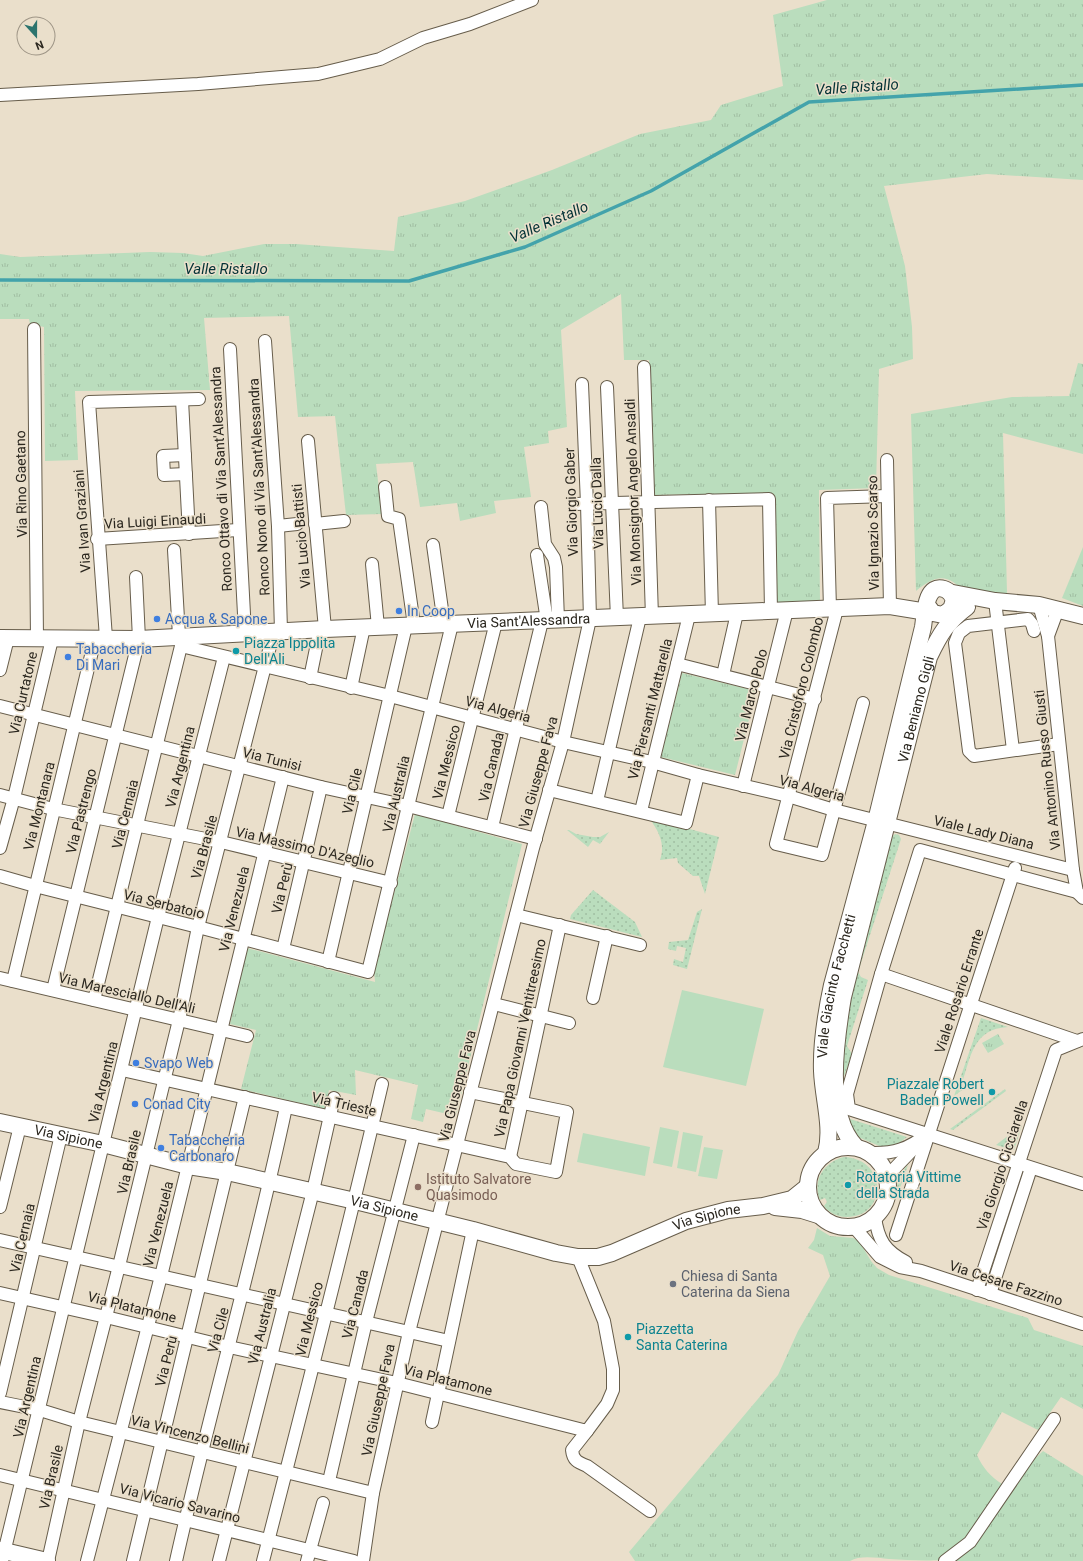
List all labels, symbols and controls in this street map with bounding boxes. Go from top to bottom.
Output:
north arrow [16,16,56,56]
text: N [33,37,45,52]
water label: Valle Ristallo [815,75,899,99]
water label: Valle Ristallo [507,197,591,247]
water label: Valle Ristallo [184,260,268,278]
street label: Ronco Ottavo di Via Sant'Alessandra [207,366,235,592]
street label: Ronco Nono di Via Sant'Alessandra [245,378,273,596]
street label: Via Monsignor Angelo Ansaldi [622,398,644,586]
street label: Via Rino Gaetano [12,430,30,538]
street label: Via Giorgio Gaber [561,447,581,557]
street label: Via Lucio Dalla [587,457,607,549]
street label: Via Ivan Graziani [70,469,94,573]
street label: Via Ignazio Scarso [864,475,882,591]
street label: Via Lucio Battisti [288,483,314,589]
street label: Via Luigi Einaudi [104,510,206,532]
place label: In Coop [407,603,455,619]
marker: In Coop [394,606,404,616]
street label: Via Sant'Alessandra [467,610,590,631]
place label: Acqua & Sapone [165,611,267,627]
marker: Acqua & Sapone [152,614,162,624]
street label: Via Cristoforo Colombo [776,615,826,761]
place label: Piazza Ippolita Dell'Ali [244,635,335,667]
street label: Via Piersanti Mattarella [625,637,675,781]
place label: Tabaccheria Di Mari [76,641,152,673]
marker: Piazza Ippolita Dell'Ali [231,646,241,656]
street label: Via Marco Polo [732,647,770,743]
street label: Via Curtatone [6,650,40,736]
marker: Tabaccheria Di Mari [63,652,73,662]
street label: Via Beniamo Gigli [895,654,937,765]
street label: Via Antonino Russo Giusti [1031,689,1063,851]
street label: Via Algeria [464,693,532,725]
street label: Via Giuseppe Fava [515,715,561,829]
street label: Via Messico [429,723,463,801]
street label: Via Argentina [162,725,198,809]
street label: Via Canada [475,731,507,803]
street label: Via Tunisi [241,744,303,774]
street label: Via Australia [379,754,413,834]
street label: Via Montanara [20,760,58,852]
street label: Via Cile [339,766,365,816]
street label: Via Pastrengo [63,767,99,855]
street label: Via Algeria [778,772,846,804]
street label: Via Cernaia [109,778,141,850]
street label: Viale Lady Diana [932,812,1036,852]
street label: Via Brasile [188,813,220,881]
street label: Via Massimo D'Azeglio [234,823,376,871]
street label: Via Perù [268,861,296,915]
street label: Via Venezuela [216,865,252,953]
street label: Via Serbatoio [122,886,206,922]
street label: Viale Giacinto Facchetti [814,912,859,1058]
street label: Viale Rosario Errante [931,927,987,1055]
street label: Via Papa Giovanni Ventitreesimo [491,937,549,1139]
street label: Via Maresciallo Dell'Ali [57,969,197,1017]
street label: Via Giuseppe Fava [435,1028,479,1144]
street label: Via Argentina [85,1040,121,1124]
place label: Svapo Web [144,1055,214,1071]
marker: Svapo Web [131,1058,141,1068]
place label: Piazzale Robert Baden Powell [887,1076,984,1108]
marker: Piazzale Robert Baden Powell [987,1087,997,1097]
street label: Via Trieste [310,1089,378,1119]
place label: Conad City [143,1096,211,1112]
street label: Via Giorgio Cicciarella [973,1098,1031,1232]
marker: Conad City [130,1099,140,1109]
street label: Via Sipione [33,1122,104,1152]
street label: Via Brasile [114,1128,144,1196]
place label: Tabaccheria Carbonaro [169,1132,245,1164]
marker: Tabaccheria Carbonaro [156,1143,166,1153]
place label: Rotatoria Vittime della Strada [856,1169,961,1201]
place label: Istituto Salvatore Quasimodo [426,1171,531,1203]
street label: Via Venezuela [140,1180,176,1268]
marker: Rotatoria Vittime della Strada [843,1180,853,1190]
marker: Istituto Salvatore Quasimodo [413,1182,423,1192]
street label: Via Sipione [349,1192,420,1224]
street label: Via Sipione [670,1201,741,1234]
street label: Via Cernaia [6,1202,38,1274]
street label: Via Cesare Fazzino [947,1257,1065,1309]
street label: Via Canada [339,1268,371,1340]
place label: Chiesa di Santa Caterina da Siena [681,1268,790,1300]
marker: Chiesa di Santa Caterina da Siena [668,1279,678,1289]
street label: Via Messico [292,1280,326,1358]
street label: Via Australia [245,1286,279,1366]
street label: Via Platamone [86,1288,178,1326]
street label: Via Cile [204,1305,232,1355]
place label: Piazzetta Santa Caterina [636,1321,728,1353]
marker: Piazzetta Santa Caterina [623,1332,633,1342]
street label: Via Perù [152,1334,180,1388]
street label: Via Giuseppe Fava [358,1342,398,1458]
street label: Via Argentina [10,1355,44,1439]
street label: Via Platamone [402,1361,494,1399]
street label: Via Vincenzo Bellini [129,1412,251,1456]
street label: Via Brasile [36,1443,66,1511]
street label: Via Vicario Savarino [118,1480,242,1526]

